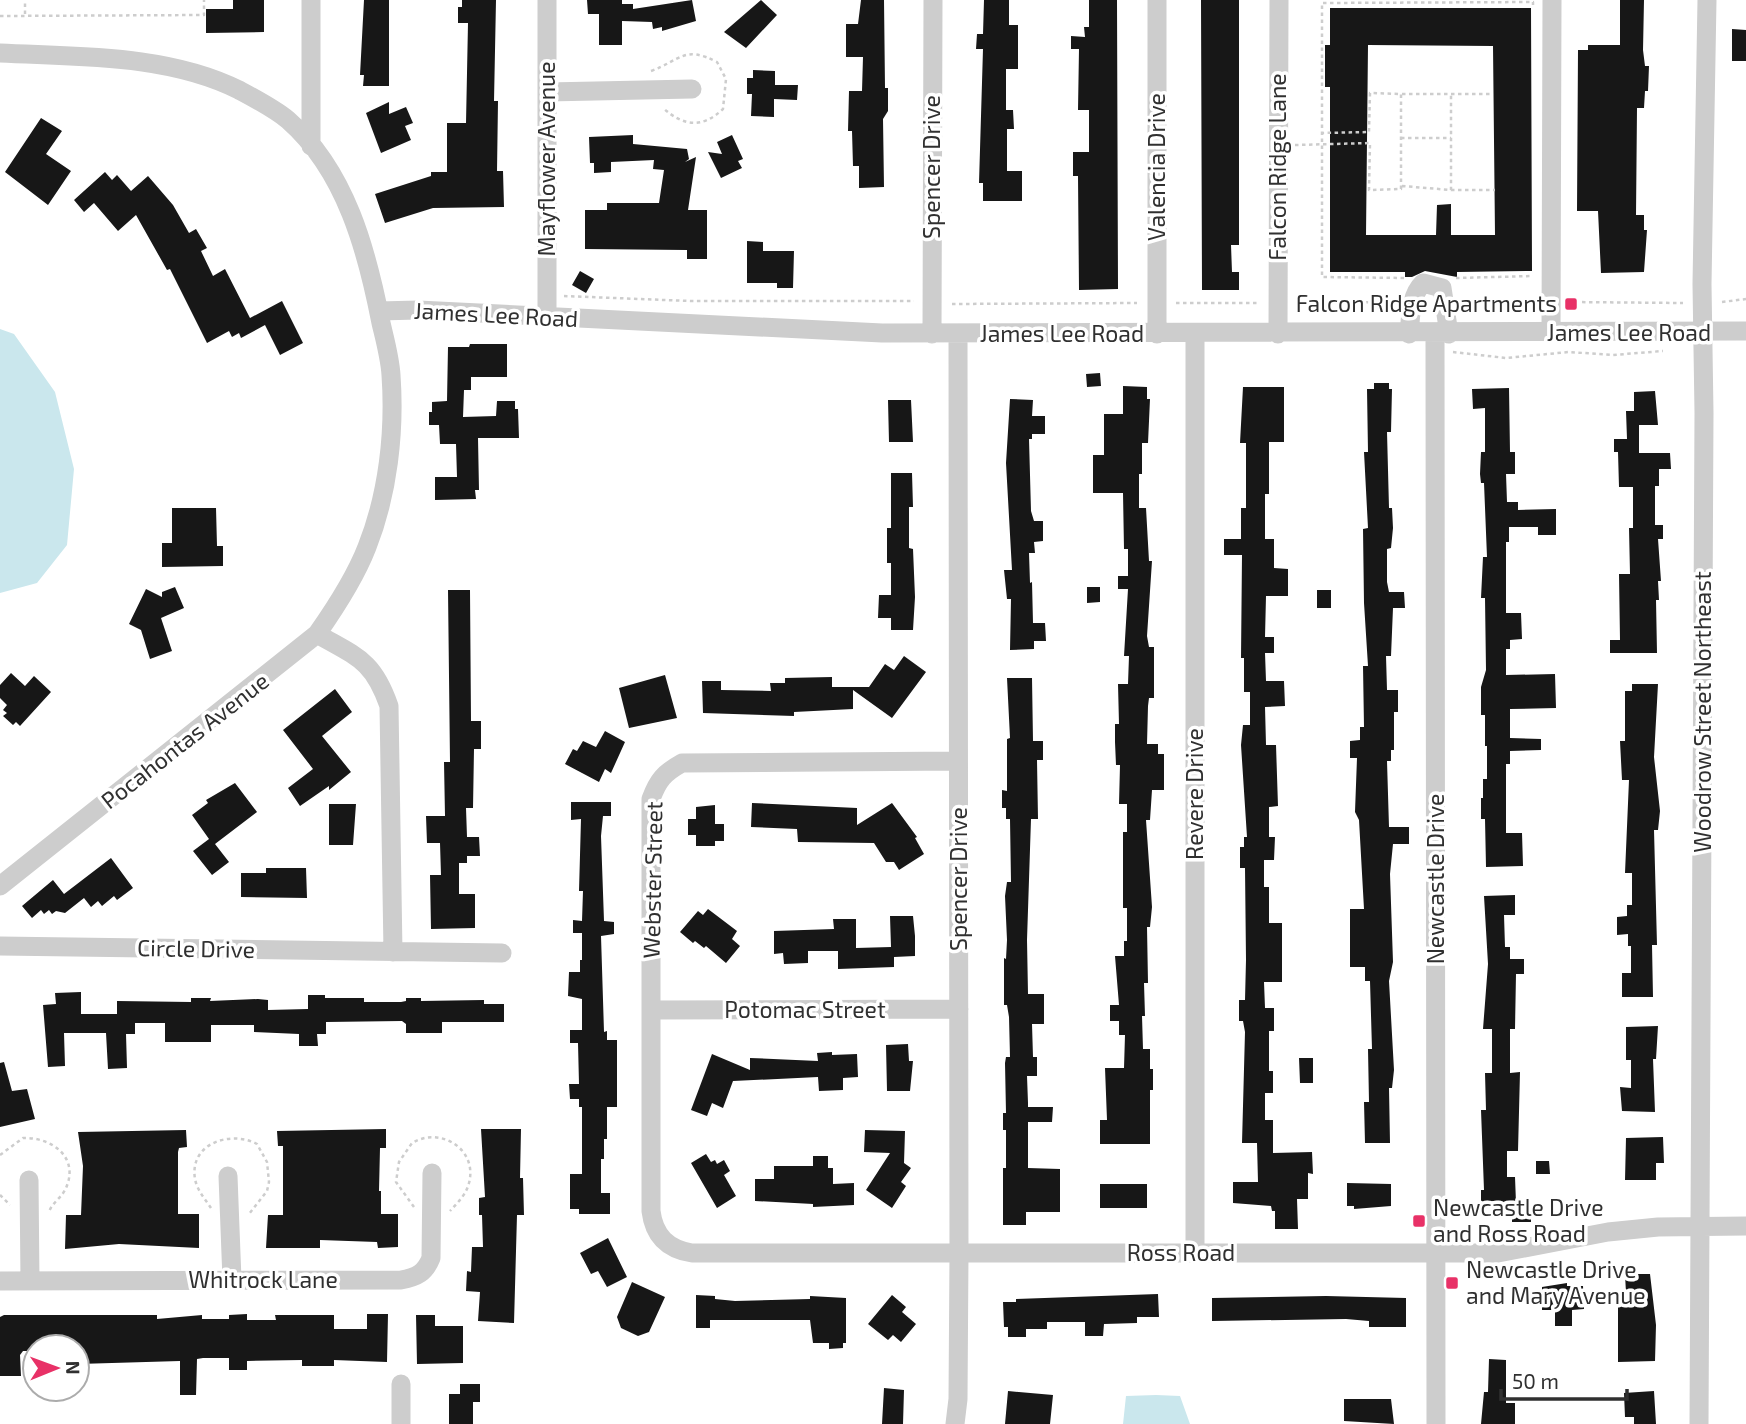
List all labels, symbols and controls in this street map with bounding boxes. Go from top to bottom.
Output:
street label: Mayflower Avenue [532,62,560,256]
street label: Falcon Ridge Lane [1263,73,1291,261]
street label: Valencia Drive [1142,93,1170,241]
street label: Spencer Drive [917,95,945,239]
place label: Falcon Ridge Apartments [1296,289,1557,317]
street label: James Lee Road [413,296,579,332]
marker: Falcon Ridge Apartments [1563,296,1579,312]
street label: James Lee Road [1547,318,1711,346]
street label: James Lee Road [980,319,1144,347]
street label: Woodrow Street Northeast [1688,571,1716,853]
street label: Pocahontas Avenue [95,666,274,814]
street label: Revere Drive [1180,728,1208,860]
street label: Newcastle Drive [1421,794,1449,964]
street label: Webster Street [637,801,667,959]
street label: Spencer Drive [944,807,972,951]
street label: Circle Drive [137,933,255,963]
street label: Potomac Street [724,995,886,1023]
place label: Newcastle Drive and Ross Road [1433,1193,1604,1247]
marker: Newcastle Drive and Ross Road [1411,1213,1427,1229]
street label: Ross Road [1127,1238,1235,1266]
place label: Newcastle Drive and Mary Avenue [1466,1255,1646,1309]
street label: Whitrock Lane [188,1265,338,1293]
marker: Newcastle Drive and Mary Avenue [1444,1275,1460,1291]
north arrow [21,1333,91,1403]
scale bar [1501,1358,1627,1402]
text: N [62,1361,85,1375]
text: 50 m [1512,1368,1559,1393]

